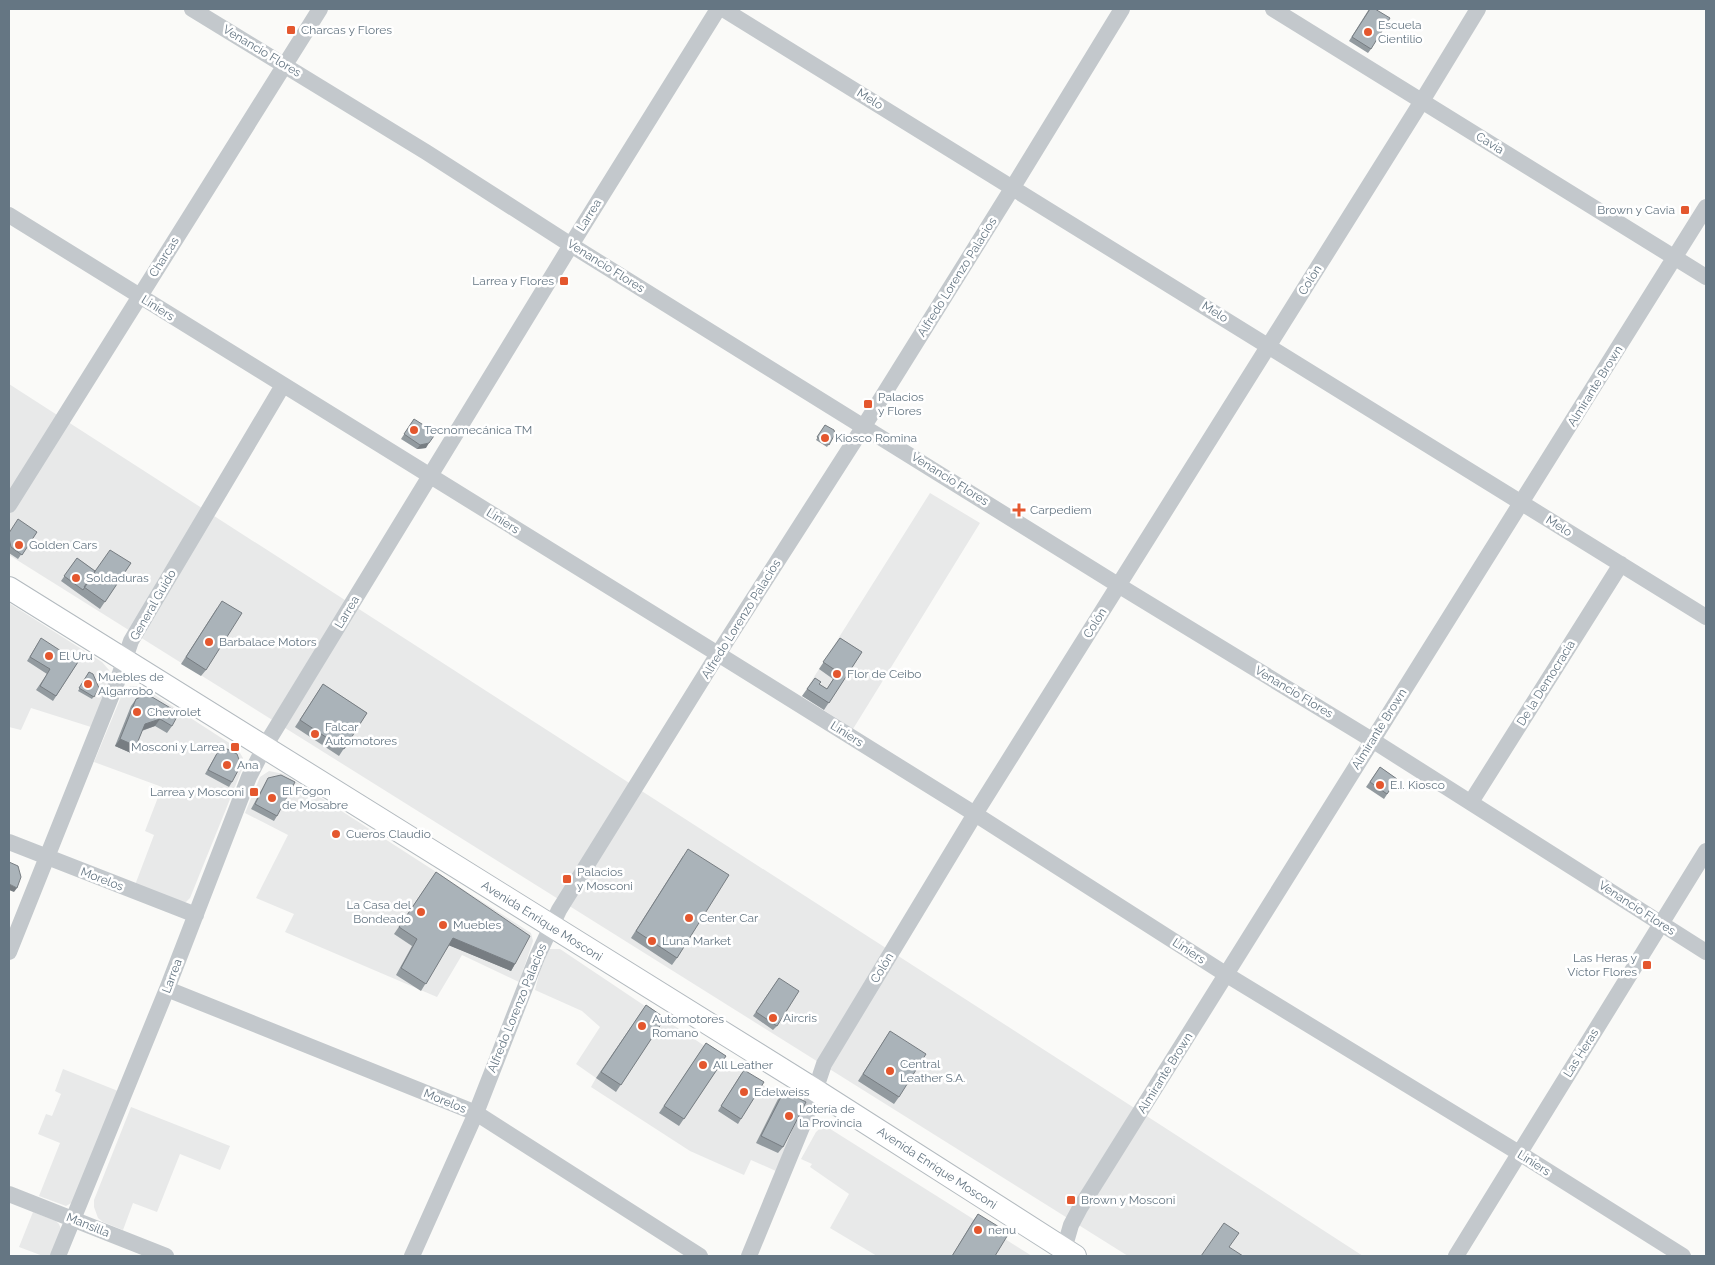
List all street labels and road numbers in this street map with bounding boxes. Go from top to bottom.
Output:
street label: Venancio Flores [220,22,304,80]
street label: Melo [854,86,886,112]
street label: Cavia [1474,129,1506,157]
street label: Larrea [574,196,604,234]
street label: Alfredo Lorenzo Palacios [915,215,1000,339]
street label: Charcas [146,234,182,280]
street label: Venancio Flores [565,237,647,296]
street label: Colón [1295,262,1325,298]
street label: Liniers [139,292,177,324]
street label: Melo [1199,299,1231,325]
street label: Almirante Brown [1565,343,1625,429]
street label: Venancio Flores [909,450,991,509]
street label: Liniers [484,505,522,537]
street label: Melo [1543,513,1575,539]
street label: Alfredo Lorenzo Palacios [699,557,784,681]
street label: General Guido [127,567,179,643]
street label: Larrea [332,593,362,631]
street label: Colón [1080,605,1110,641]
street label: De la Democracia [1514,638,1578,728]
street label: Venancio Flores [1252,663,1336,721]
street label: Almirante Brown [1349,686,1409,772]
street label: Liniers [828,718,866,750]
street label: Morelos [79,864,126,894]
street label: Avenida Enrique Mosconi [479,878,605,964]
street label: Venancio Flores [1596,878,1678,938]
street label: Liniers [1170,935,1208,967]
street label: Alfredo Lorenzo Palacios [485,941,549,1075]
street label: Colón [868,950,896,986]
street label: Larrea [159,957,185,995]
street label: Las Heras [1561,1026,1602,1080]
street label: Almirante Brown [1135,1030,1195,1116]
street label: Morelos [422,1086,469,1116]
street label: Avenida Enrique Mosconi [874,1124,1000,1212]
street label: Liniers [1515,1147,1553,1179]
street label: Mansilla [64,1210,112,1240]

